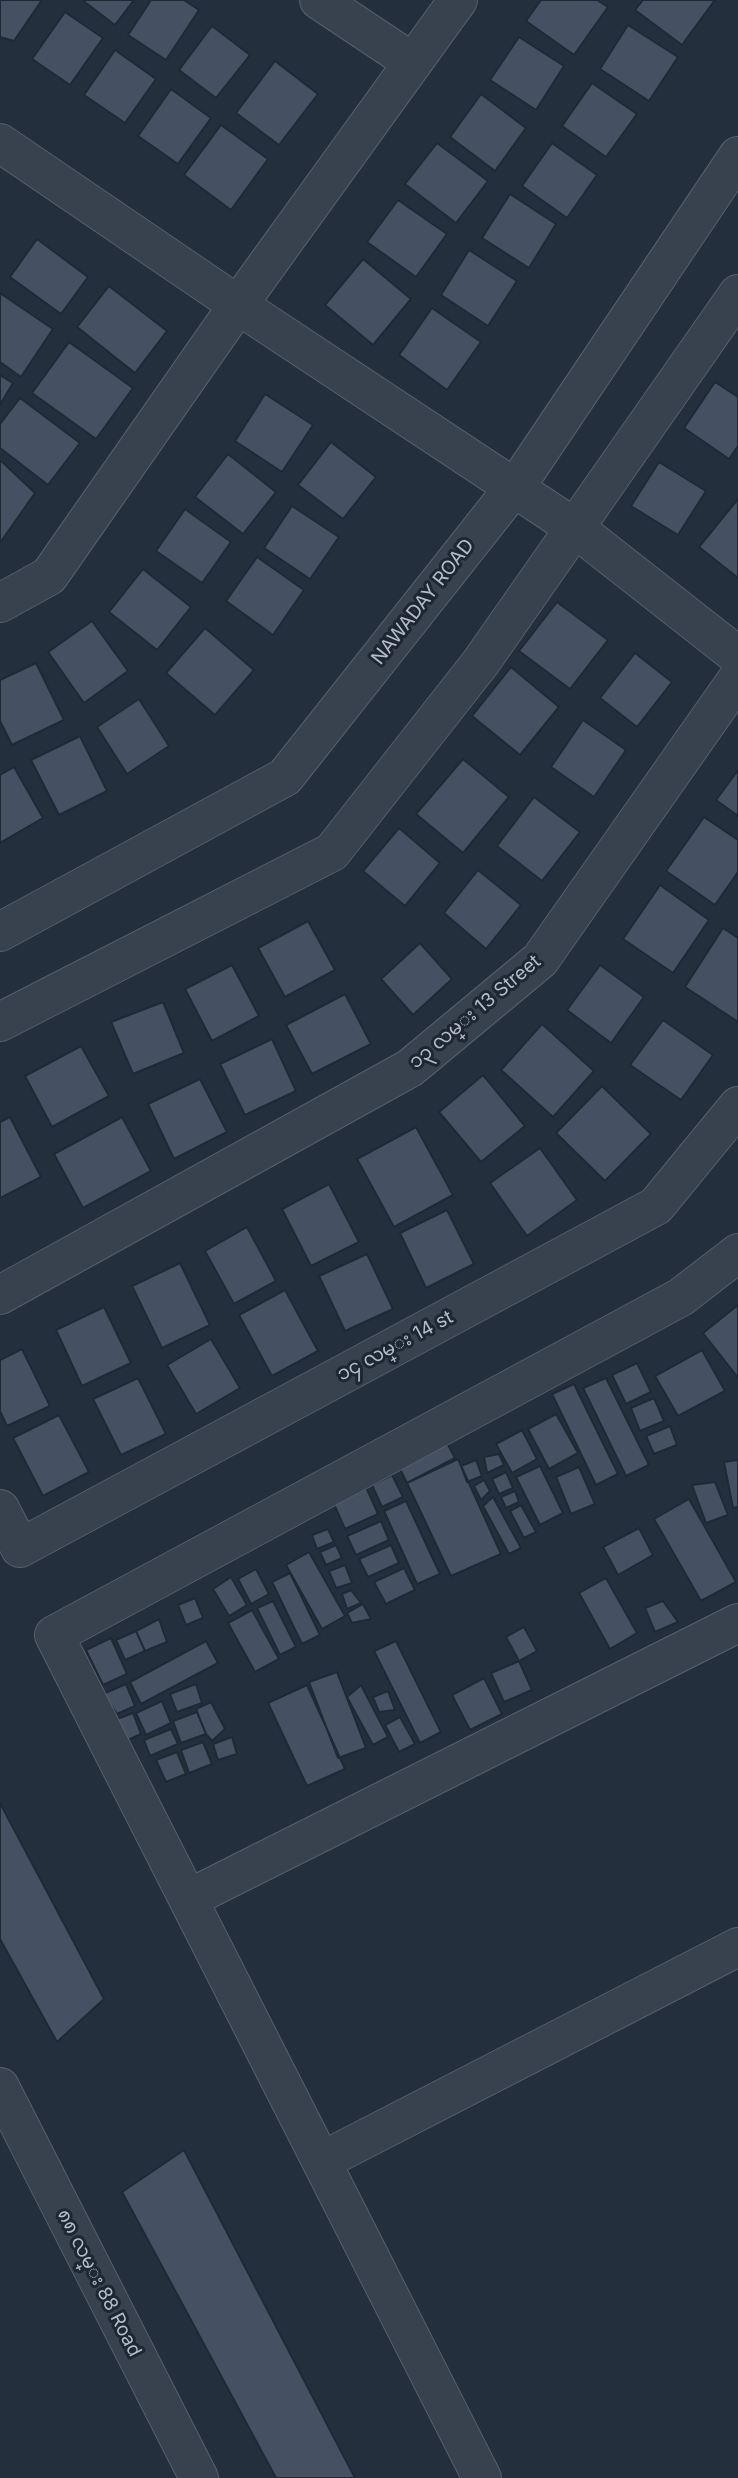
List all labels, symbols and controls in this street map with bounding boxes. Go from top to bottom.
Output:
street label: NAWADAY ROAD [367,535,479,669]
street label: ၁၃ လမ္း 13 Street [405,950,545,1074]
street label: ၁၄ လမ္း 14 st [333,1306,457,1386]
street label: ၈၈ လမ္း 88 Road [52,2206,146,2360]

